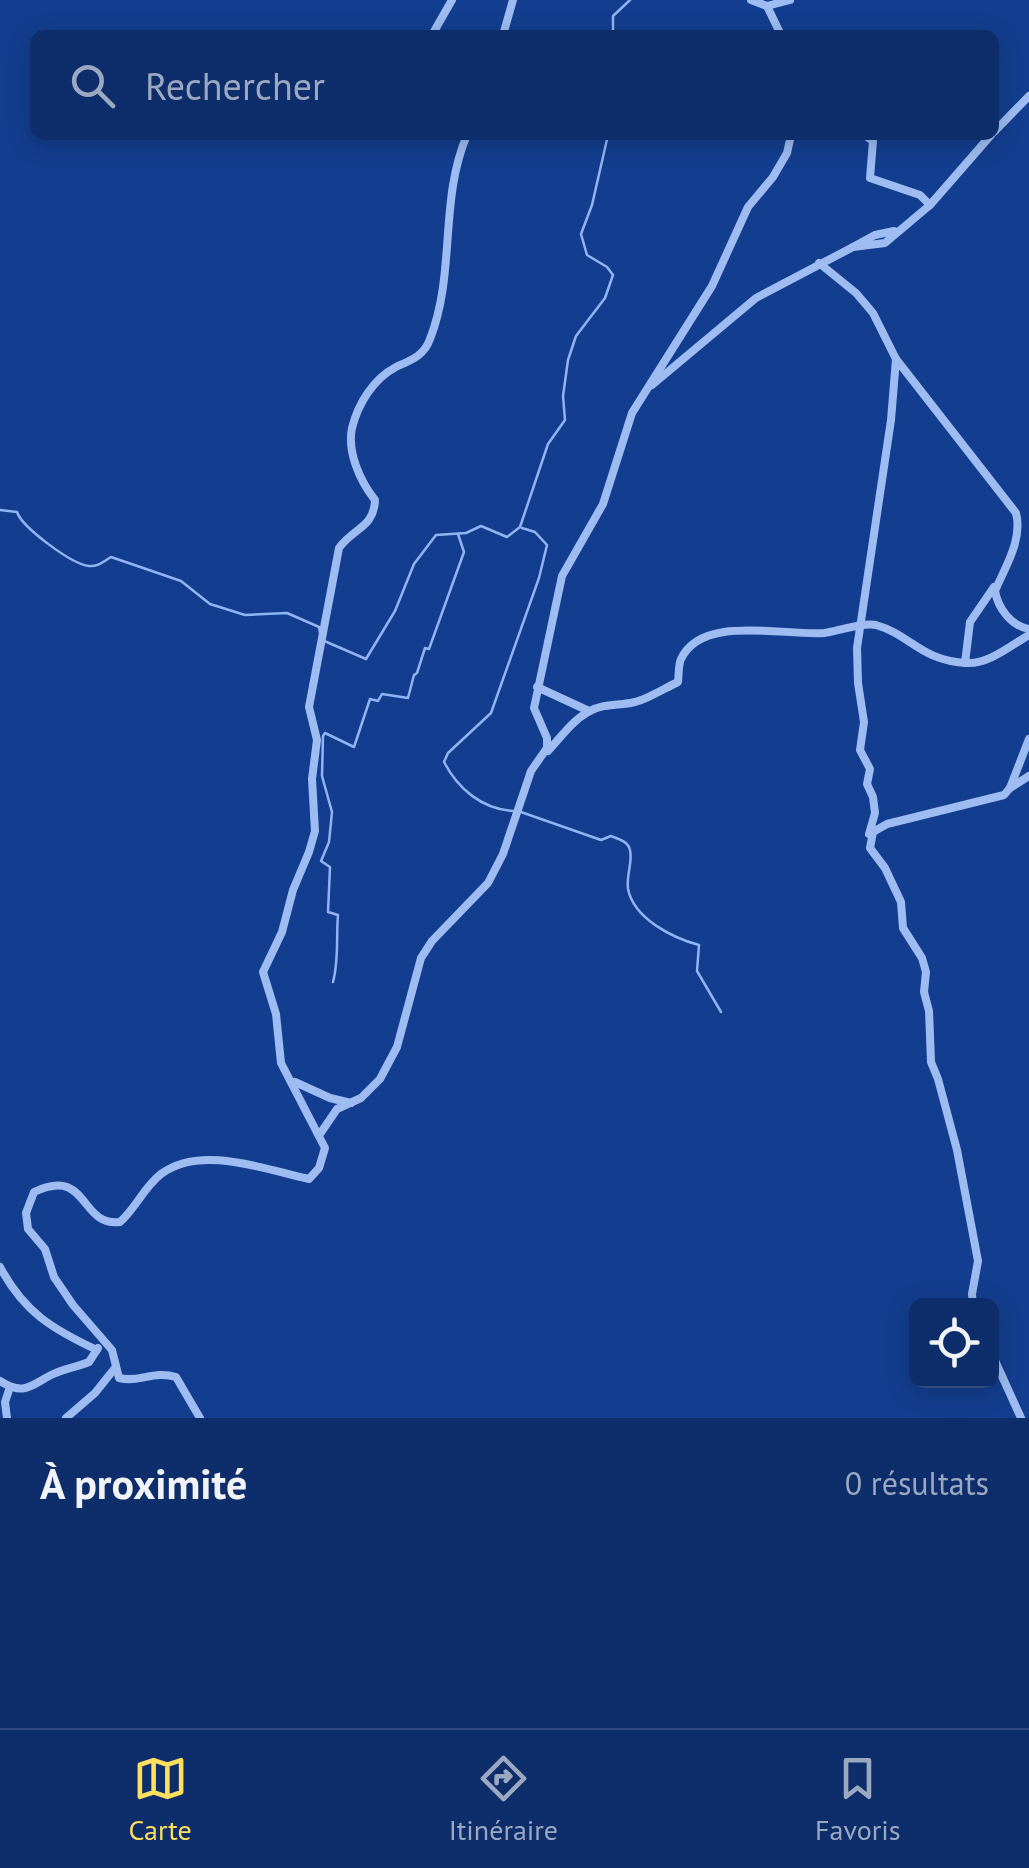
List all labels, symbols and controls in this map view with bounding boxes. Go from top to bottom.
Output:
search box [30,30,999,140]
icon: search [65,58,120,113]
text: Rechercher [145,61,325,110]
map controls [909,1298,999,1388]
button: locate [909,1298,999,1388]
text: À proximité [40,1456,247,1511]
text: 0 résultats [845,1462,989,1504]
tab: Carte [129,1751,192,1848]
tab: Itinéraire [449,1751,558,1848]
tab: Favoris [815,1751,900,1848]

